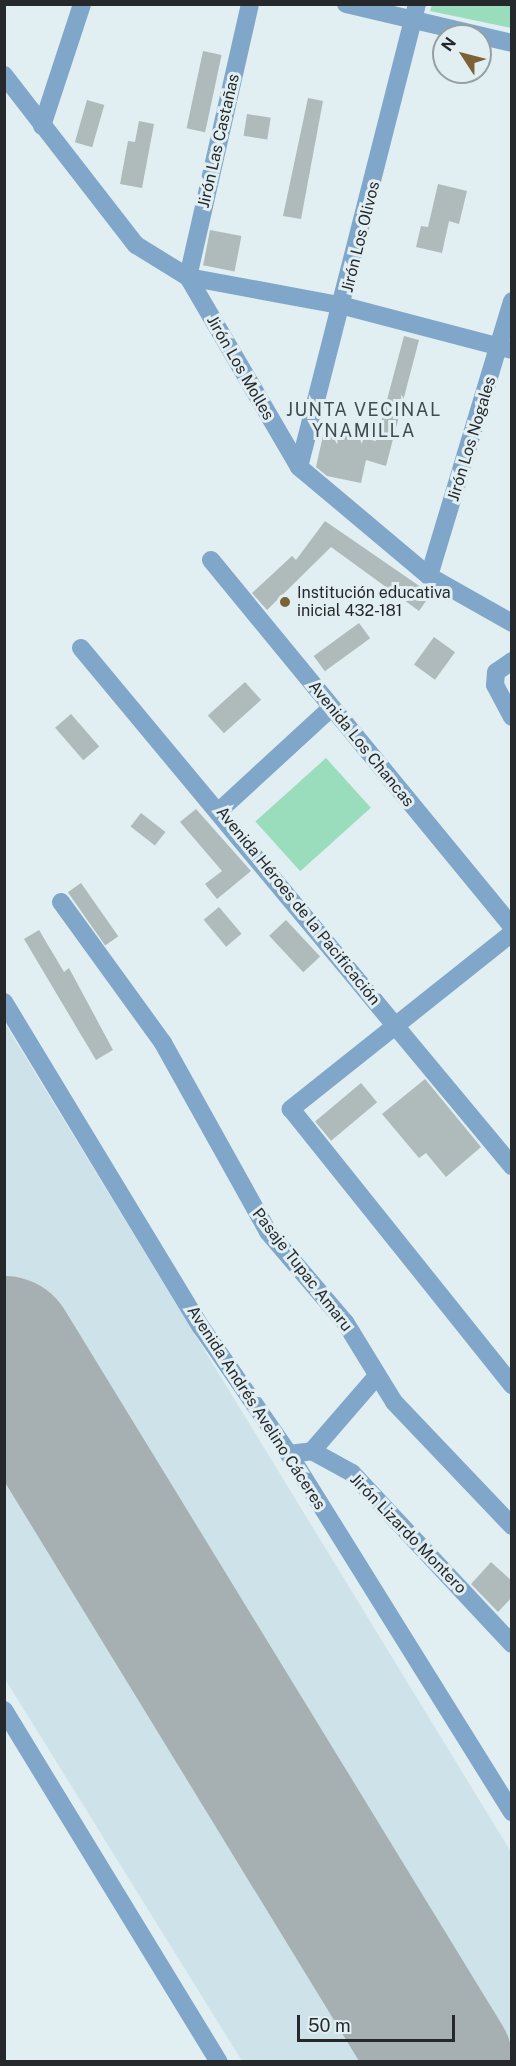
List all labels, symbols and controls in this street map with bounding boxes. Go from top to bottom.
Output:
north arrow [432,24,492,84]
text: N [437,34,460,55]
street label: Jirón Las Castañas [194,72,244,210]
street label: Jirón Los Olivos [338,179,384,295]
street label: Jirón Los Molles [202,312,278,424]
street label: Jirón Los Nogales [444,374,500,504]
district label: JUNTA VECINAL YNAMILLA [286,400,442,442]
place label: Institución educativa inicial 432-181 [297,583,451,621]
marker: Institución educativa inicial 432-181 [278,595,292,609]
street label: Avenida Los Chancas [304,677,418,811]
street label: Avenida Héroes de la Pacificación [212,803,384,1009]
street label: Pasaje Tupac Amaru [248,1204,356,1336]
street label: Avenida Andrés Avelino Cáceres [183,1302,329,1514]
street label: Jirón Lizardo Montero [346,1470,470,1598]
scale bar [300,2003,458,2041]
text: 50 m [308,2015,351,2036]

